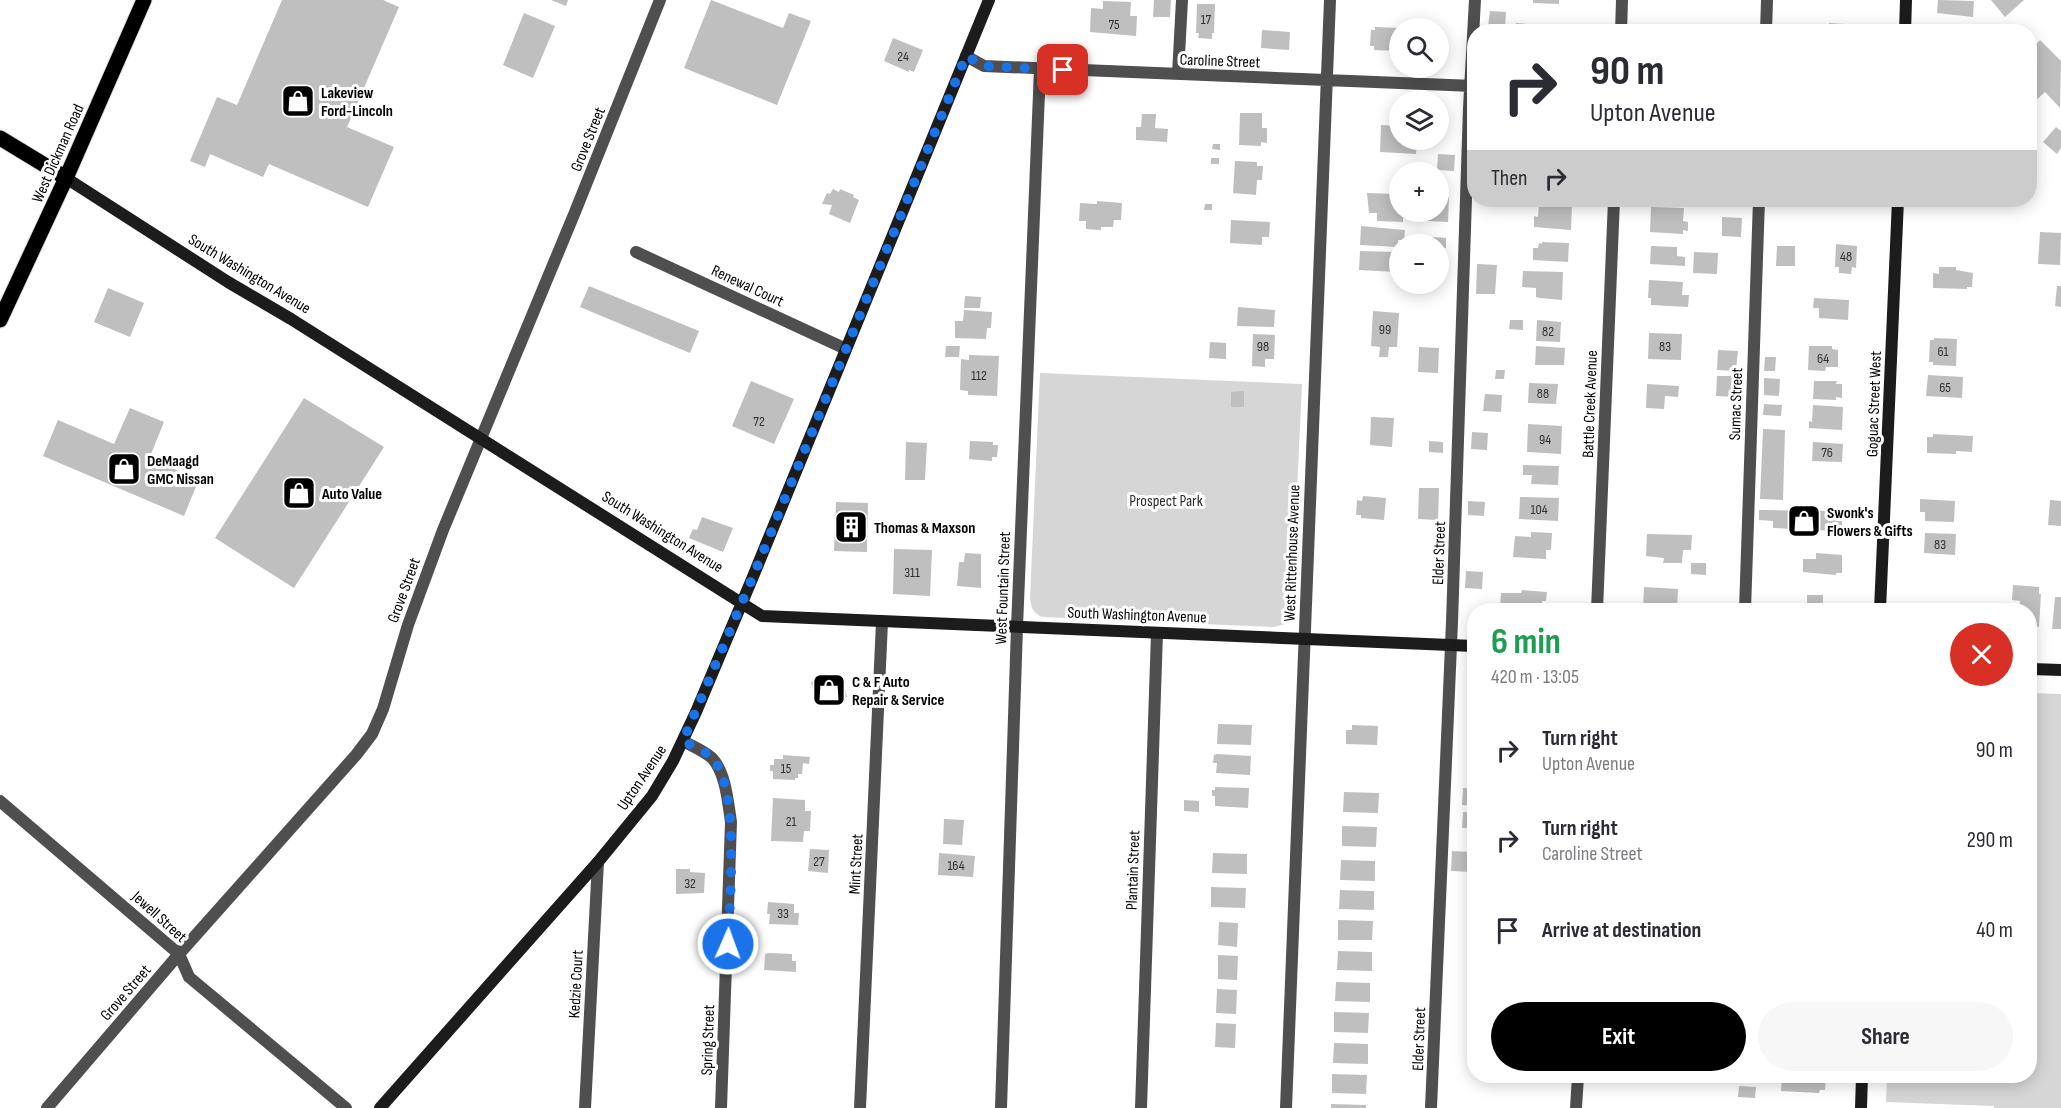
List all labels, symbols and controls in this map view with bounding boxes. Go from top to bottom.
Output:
house number: 17 [1201,11,1212,28]
house number: 75 [1108,16,1120,33]
map controls [1389,18,1449,294]
button: search [1389,18,1449,78]
pin [1037,44,1088,95]
text: 90 m [1590,46,1664,97]
house number: 24 [897,48,909,65]
icon: right [1491,48,1569,126]
street label: Caroline Street [1179,51,1261,72]
icon: arrive [1046,53,1079,86]
shop icon: Lakeview Ford-Lincoln [280,83,316,119]
place label: Lakeview Ford-Lincoln [321,84,393,121]
button: layers [1389,90,1449,150]
text: Upton Avenue [1590,97,1716,129]
street label: West Dickman Road [28,102,89,206]
street label: Grove Street [567,105,610,174]
button: + [1389,162,1449,222]
icon: right [1539,162,1572,195]
text: Then [1491,165,1527,192]
street label: South Washington Avenue [185,230,314,318]
button: − [1389,234,1449,294]
house number: 48 [1840,248,1852,265]
street label: Renewal Court [708,261,787,311]
house number: 99 [1379,321,1391,338]
house number: 82 [1542,323,1554,340]
house number: 98 [1257,338,1269,355]
house number: 83 [1659,338,1671,355]
house number: 61 [1937,343,1949,360]
street label: Battle Creek Avenue [1579,350,1602,458]
house number: 64 [1817,350,1829,367]
street label: Goguac Street West [1863,350,1886,457]
house number: 112 [971,367,987,384]
street label: Sumac Street [1726,367,1747,441]
house number: 65 [1939,379,1951,396]
house number: 88 [1537,385,1549,402]
house number: 72 [753,413,765,430]
house number: 94 [1539,431,1551,448]
house number: 76 [1821,444,1833,461]
shop icon: DeMaagd GMC Nissan [106,451,142,487]
place label: DeMaagd GMC Nissan [147,452,214,489]
shop icon: Auto Value [281,475,317,511]
street label: West Rittenhouse Avenue [1281,484,1304,622]
place label: Auto Value [321,485,382,504]
street label: South Washington Avenue [598,487,726,577]
park label: Prospect Park [1129,492,1203,511]
house number: 104 [1531,501,1548,518]
shop icon: Swonk's Flowers & Gifts [1786,503,1822,539]
place label: Swonk's Flowers & Gifts [1827,504,1913,541]
building icon: Thomas & Maxson [833,509,869,545]
place label: Thomas & Maxson [874,519,975,538]
street label: Elder Street [1429,521,1450,585]
street label: West Fountain Street [992,531,1015,645]
house number: 83 [1934,536,1946,553]
street label: Grove Street [384,555,425,626]
house number: 311 [904,564,920,581]
street label: South Washington Avenue [1067,604,1207,627]
text: 6 min [1491,621,1561,664]
button: close [1950,623,2013,686]
text: 420 m · 13:05 [1491,665,1579,689]
shop icon: C & F Auto Repair & Service [811,672,847,708]
place label: C & F Auto Repair & Service [852,673,944,710]
text: Turn right [1542,725,1618,752]
icon: right [1491,734,1524,767]
text: 90 m [1976,737,2013,764]
street label: Upton Avenue [614,742,671,814]
text: Upton Avenue [1542,752,1635,776]
house number: 15 [781,760,792,777]
house number: 21 [786,813,796,830]
text: Turn right [1542,815,1618,842]
icon: right [1491,824,1524,857]
text: 290 m [1967,827,2013,854]
street label: Plantain Street [1123,830,1144,910]
street label: Mint Street [845,833,868,895]
text: Caroline Street [1542,842,1643,866]
house number: 27 [813,853,825,870]
house number: 164 [947,857,965,874]
house number: 32 [684,875,696,892]
street label: Jewell Street [127,887,190,947]
house number: 33 [777,905,789,922]
position arrow [696,912,760,976]
icon: arrive [1491,914,1524,947]
text: Arrive at destination [1542,917,1701,944]
text: 40 m [1976,917,2013,944]
street label: Kedzie Court [565,949,588,1019]
street label: Grove Street [97,961,156,1025]
button: Exit [1491,1002,1746,1071]
button: Share [1758,1002,2013,1071]
street label: Spring Street [698,1004,719,1076]
street label: Elder Street [1409,1007,1430,1071]

